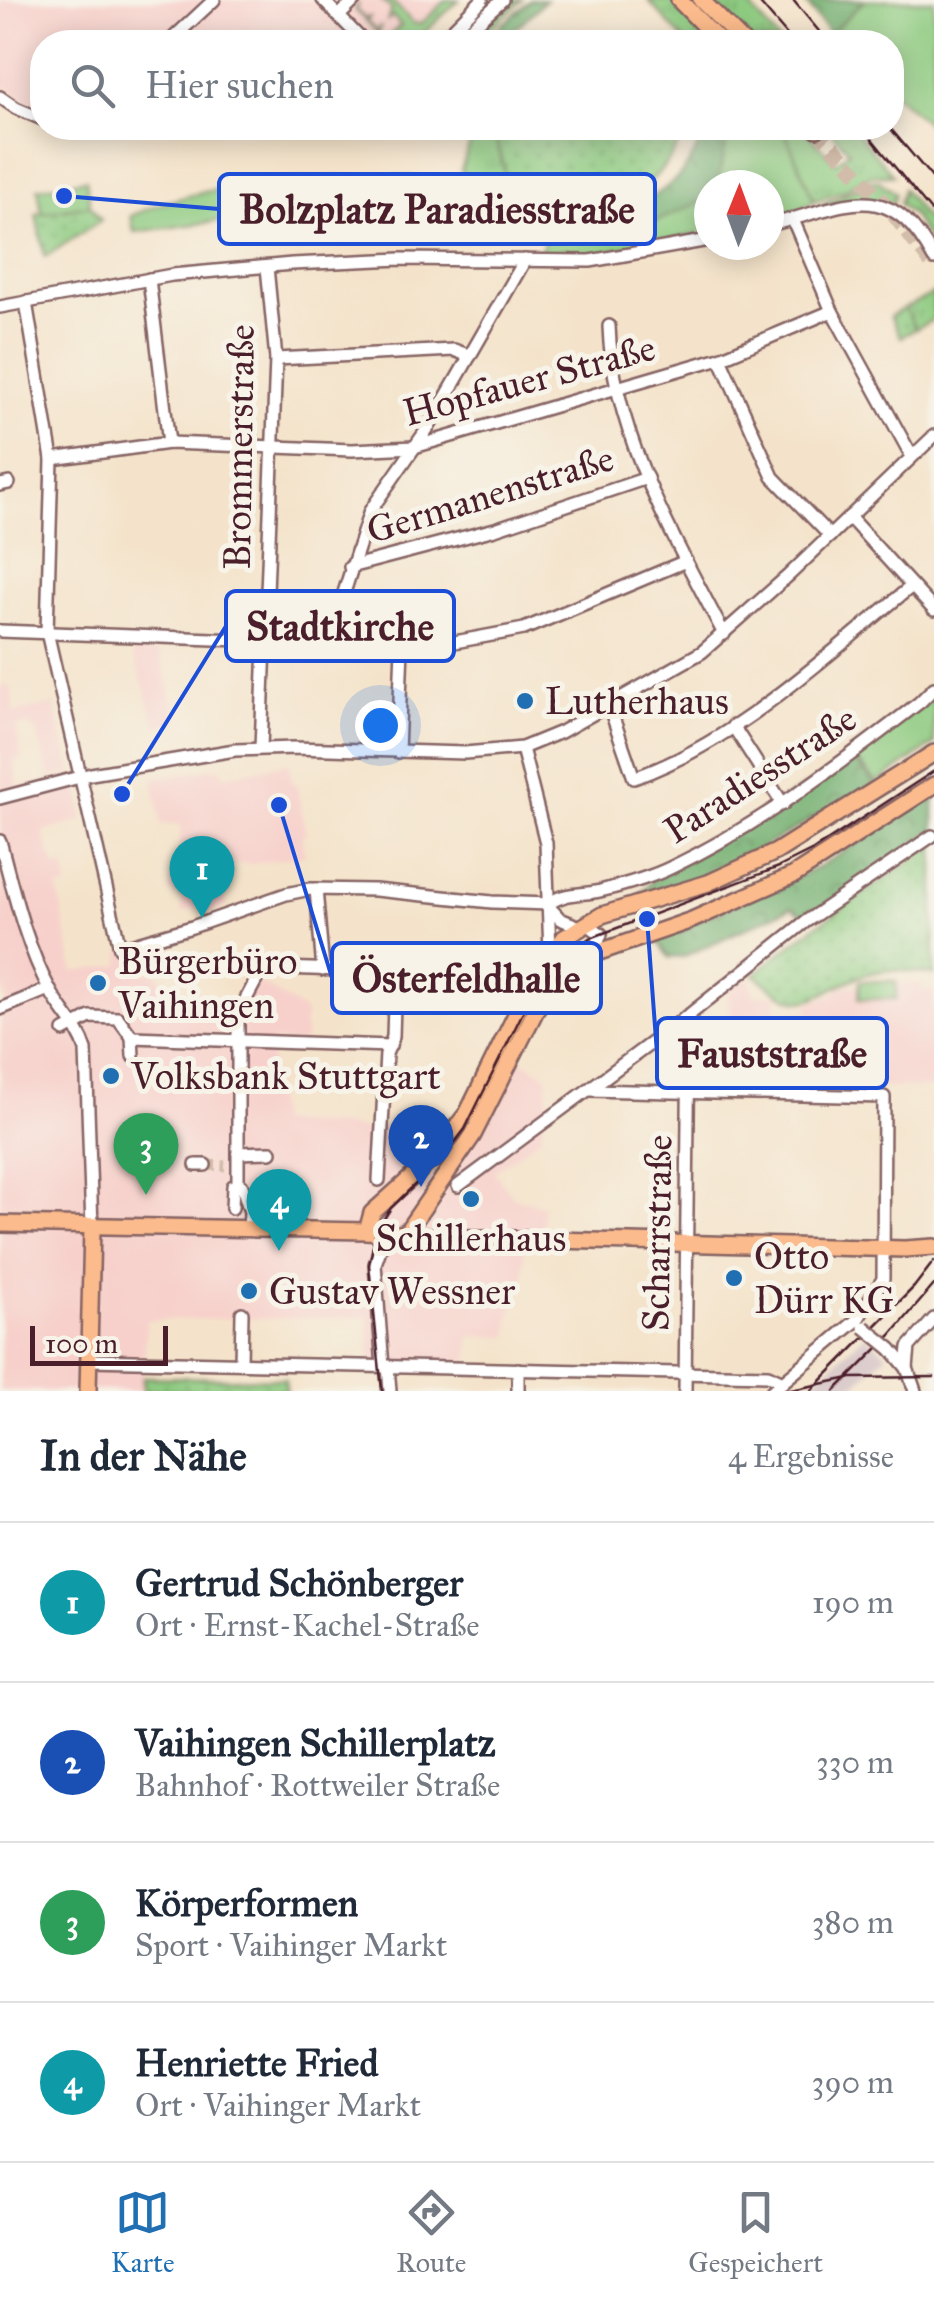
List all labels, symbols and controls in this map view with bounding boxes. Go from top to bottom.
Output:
search box [30,30,904,140]
icon: search [65,58,120,113]
text: Hier suchen [145,62,334,108]
north arrow [694,170,784,260]
callout: Bolzplatz Paradiesstraße [219,174,655,244]
text: Bolzplatz Paradiesstraße [239,185,635,234]
street label: Brommerstraße [214,324,264,570]
street label: Hopfauer Straße [398,324,660,436]
street label: Germanenstraße [361,435,619,553]
callout: Stadtkirche [226,591,454,661]
text: Stadtkirche [246,602,434,651]
place label: Lutherhaus [545,678,729,724]
marker: Lutherhaus [514,690,536,712]
street label: Paradiesstraße [655,695,865,853]
your location [355,700,406,751]
pin: 1 [170,836,234,918]
place label: Bürgerbüro Vaihingen [117,938,297,1028]
callout: Österfeldhalle [332,943,601,1013]
text: Österfeldhalle [352,954,581,1003]
marker: Bürgerbüro Vaihingen [87,972,109,994]
callout: Fauststraße [657,1018,887,1088]
text: Fauststraße [677,1029,867,1078]
place label: Volksbank Stuttgart [130,1053,441,1099]
marker: Volksbank Stuttgart [100,1065,122,1087]
pin: 2 [388,1104,454,1187]
pin: 3 [114,1112,178,1195]
street label: Scharrstraße [632,1134,682,1332]
pin: 4 [246,1168,312,1251]
marker: Schillerhaus [460,1188,482,1210]
place label: Schillerhaus [376,1215,566,1261]
place label: Otto Dürr KG [754,1233,894,1323]
marker: Otto Dürr KG [723,1267,745,1289]
place label: Gustav Wessner [269,1268,516,1314]
marker: Gustav Wessner [238,1280,260,1302]
scale bar [30,1321,168,1366]
text: 100 m [45,1326,118,1361]
text: In der Nähe [40,1430,247,1482]
text: 4 Ergebnisse [728,1437,894,1476]
text: Gertrud Schönberger [135,1560,463,1606]
text: 1 [66,1583,79,1622]
text: 190 m [812,1583,894,1622]
text: Ort · Ernst-Kachel-Straße [135,1606,480,1645]
text: Vaihingen Schillerplatz [135,1720,496,1766]
text: 2 [65,1743,80,1782]
text: 330 m [816,1743,894,1782]
text: Bahnhof · Rottweiler Straße [135,1766,500,1805]
text: Körperformen [135,1880,358,1926]
text: 3 [66,1903,79,1942]
text: 380 m [812,1903,894,1942]
text: Sport · Vaihinger Markt [135,1926,447,1965]
text: Henriette Fried [135,2040,379,2086]
text: 4 [64,2063,81,2102]
text: 390 m [812,2063,894,2102]
text: Ort · Vaihinger Markt [135,2086,421,2125]
tab: Karte [111,2185,175,2280]
tab: Route [396,2185,467,2280]
tab: Gespeichert [688,2185,823,2280]

